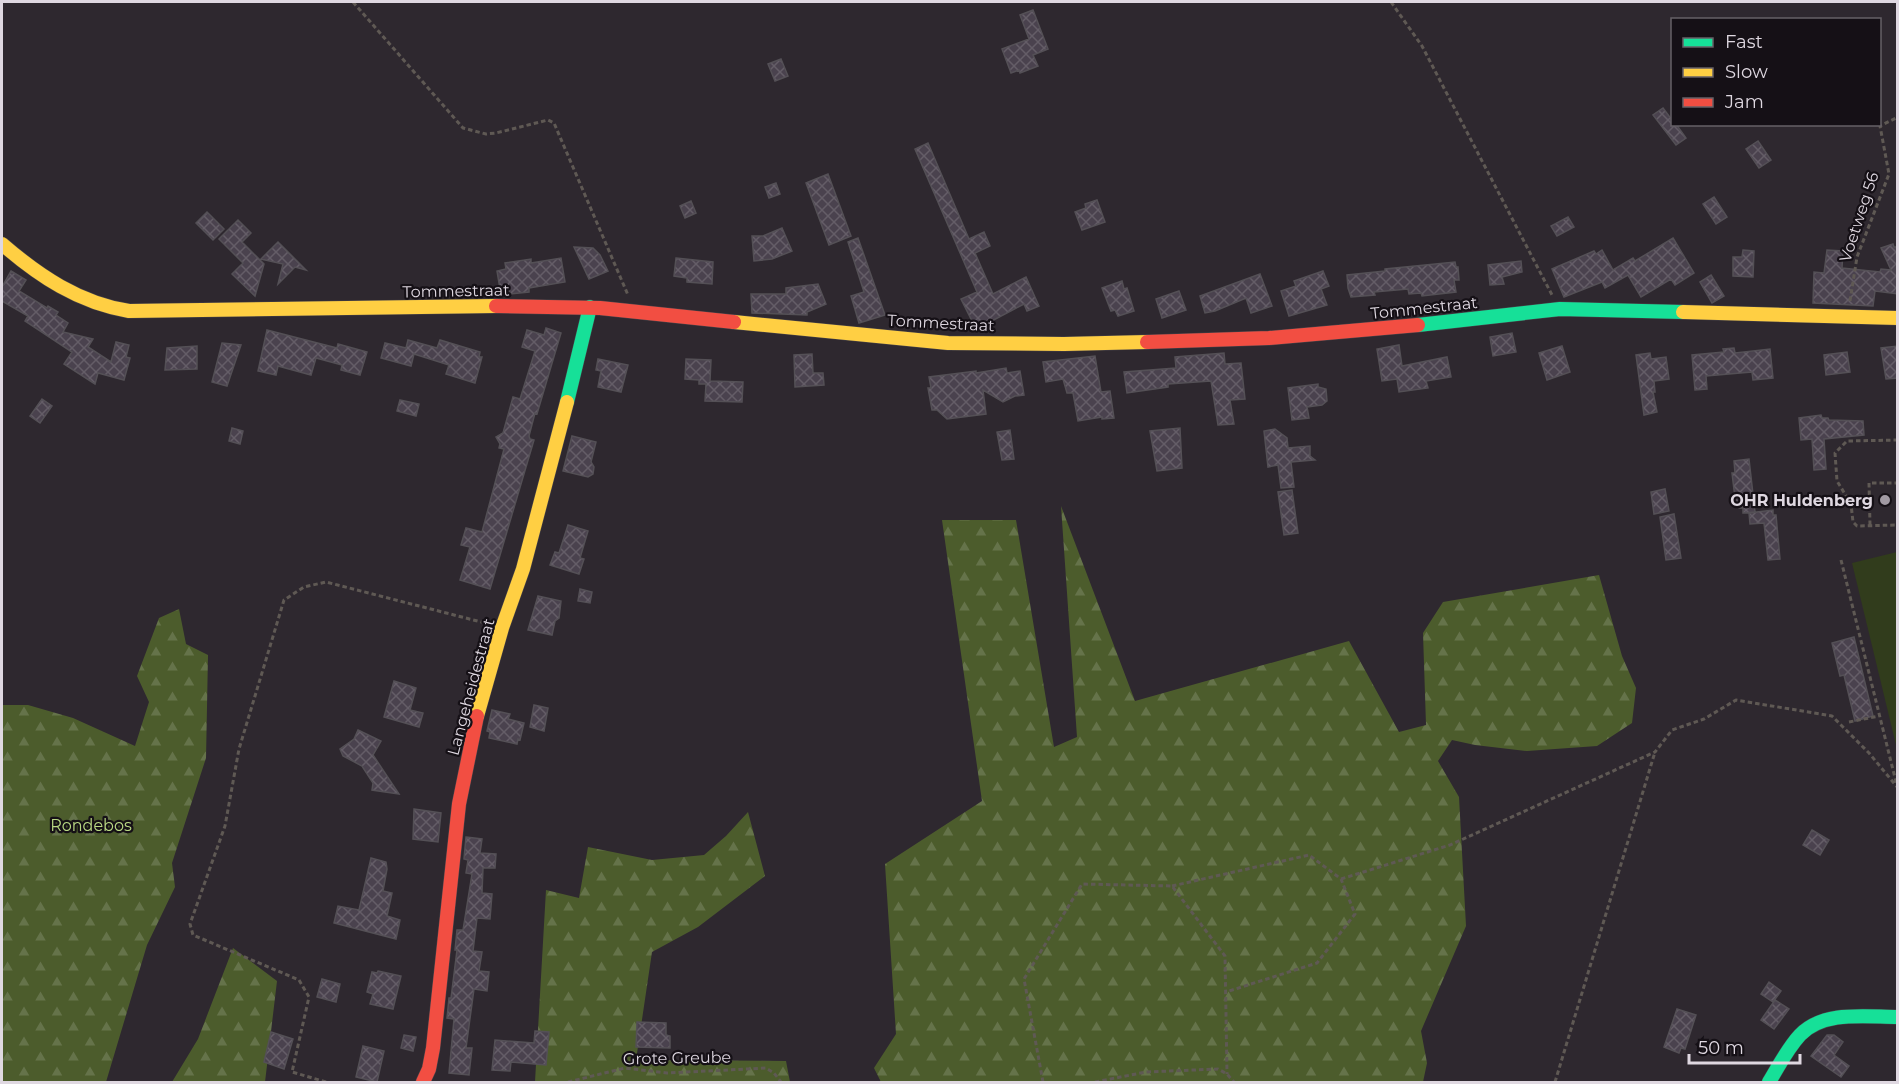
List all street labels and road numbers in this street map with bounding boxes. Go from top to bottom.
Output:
street label: Voetweg 56 [1835,169,1883,265]
street label: Tommestraat [402,281,510,301]
street label: Tommestraat [1370,293,1479,323]
street label: Tommestraat [887,311,996,335]
street label: Langeheidestraat [444,616,499,758]
street label: Grote Greube [623,1048,731,1068]

